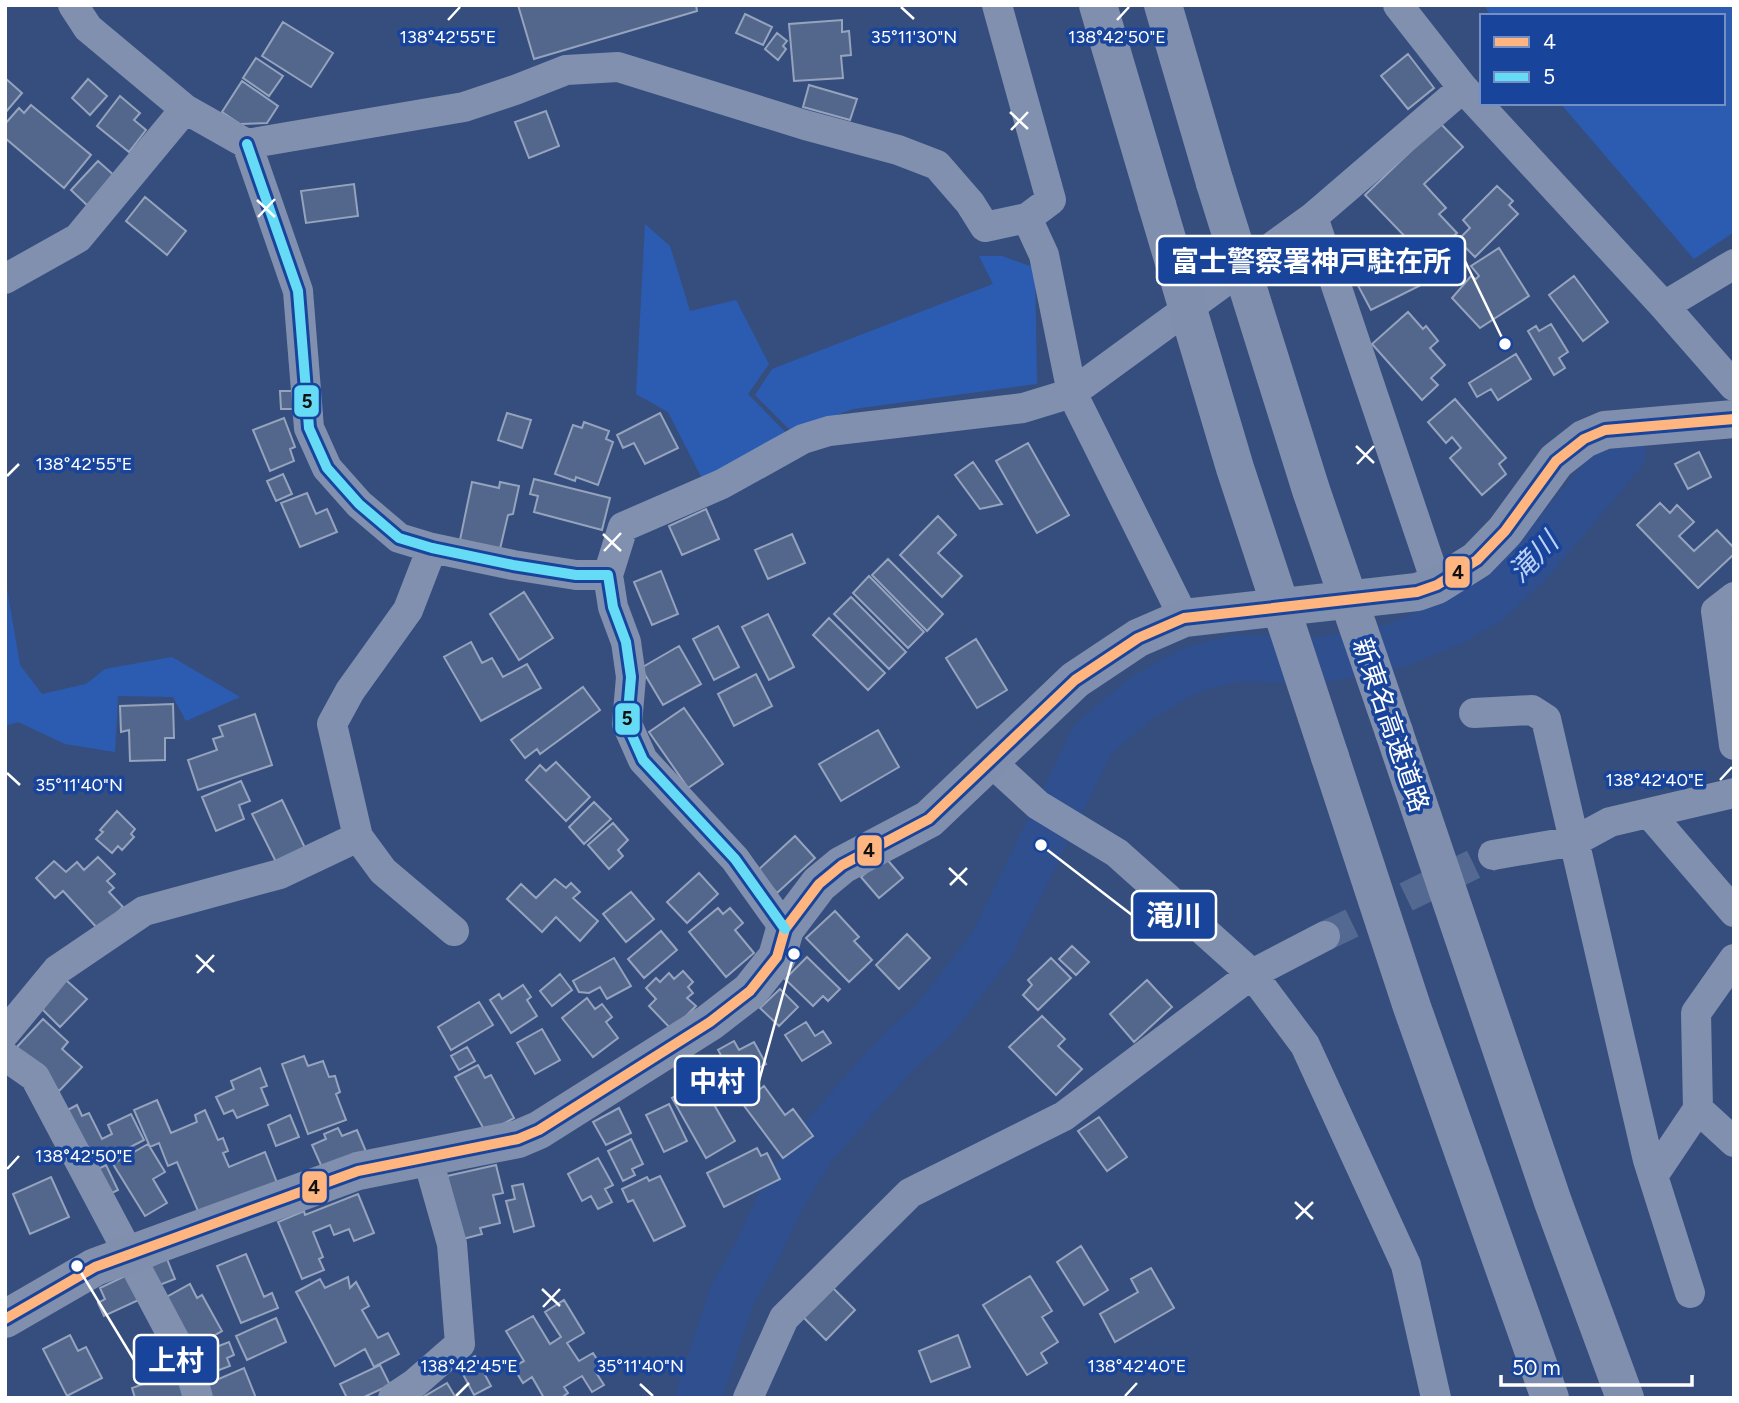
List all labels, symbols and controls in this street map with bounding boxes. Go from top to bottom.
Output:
legend [1480,14,1725,105]
text: 138°42'55"E [400,26,496,48]
text: 35°11'30"N [871,26,957,48]
text: 138°42'50"E [1068,26,1166,48]
text: 4 [1543,29,1556,54]
text: 5 [1543,64,1555,89]
callout: 富士警察署神戸駐在所 [1157,236,1465,285]
text: 富士警察署神戸駐在所 [1171,244,1451,278]
line badge: 5 [293,384,320,418]
text: 5 [301,390,313,413]
text: 138°42'55"E [36,453,132,475]
water label: 滝川 [1501,523,1567,589]
line badge: 4 [1444,555,1471,589]
text: 4 [1452,561,1464,584]
street label: 新東名高速道路 [1346,634,1436,816]
line badge: 5 [614,702,641,736]
text: 5 [621,707,633,730]
text: 138°42'40"E [1606,769,1704,791]
text: 35°11'40"N [35,774,123,796]
line badge: 4 [856,834,883,867]
text: 4 [863,839,875,862]
callout: 滝川 [1132,891,1216,940]
text: 滝川 [1146,898,1202,932]
callout: 中村 [675,1056,759,1105]
text: 中村 [689,1064,745,1098]
text: 138°42'50"E [35,1145,133,1167]
line badge: 4 [301,1170,328,1204]
text: 4 [308,1176,320,1199]
callout: 上村 [134,1335,218,1384]
text: 上村 [148,1343,204,1377]
scale bar [1501,1344,1692,1388]
text: 138°42'45"E [420,1355,518,1377]
text: 35°11'40"N [596,1355,684,1377]
text: 138°42'40"E [1088,1355,1186,1377]
text: 50 m [1512,1355,1561,1380]

